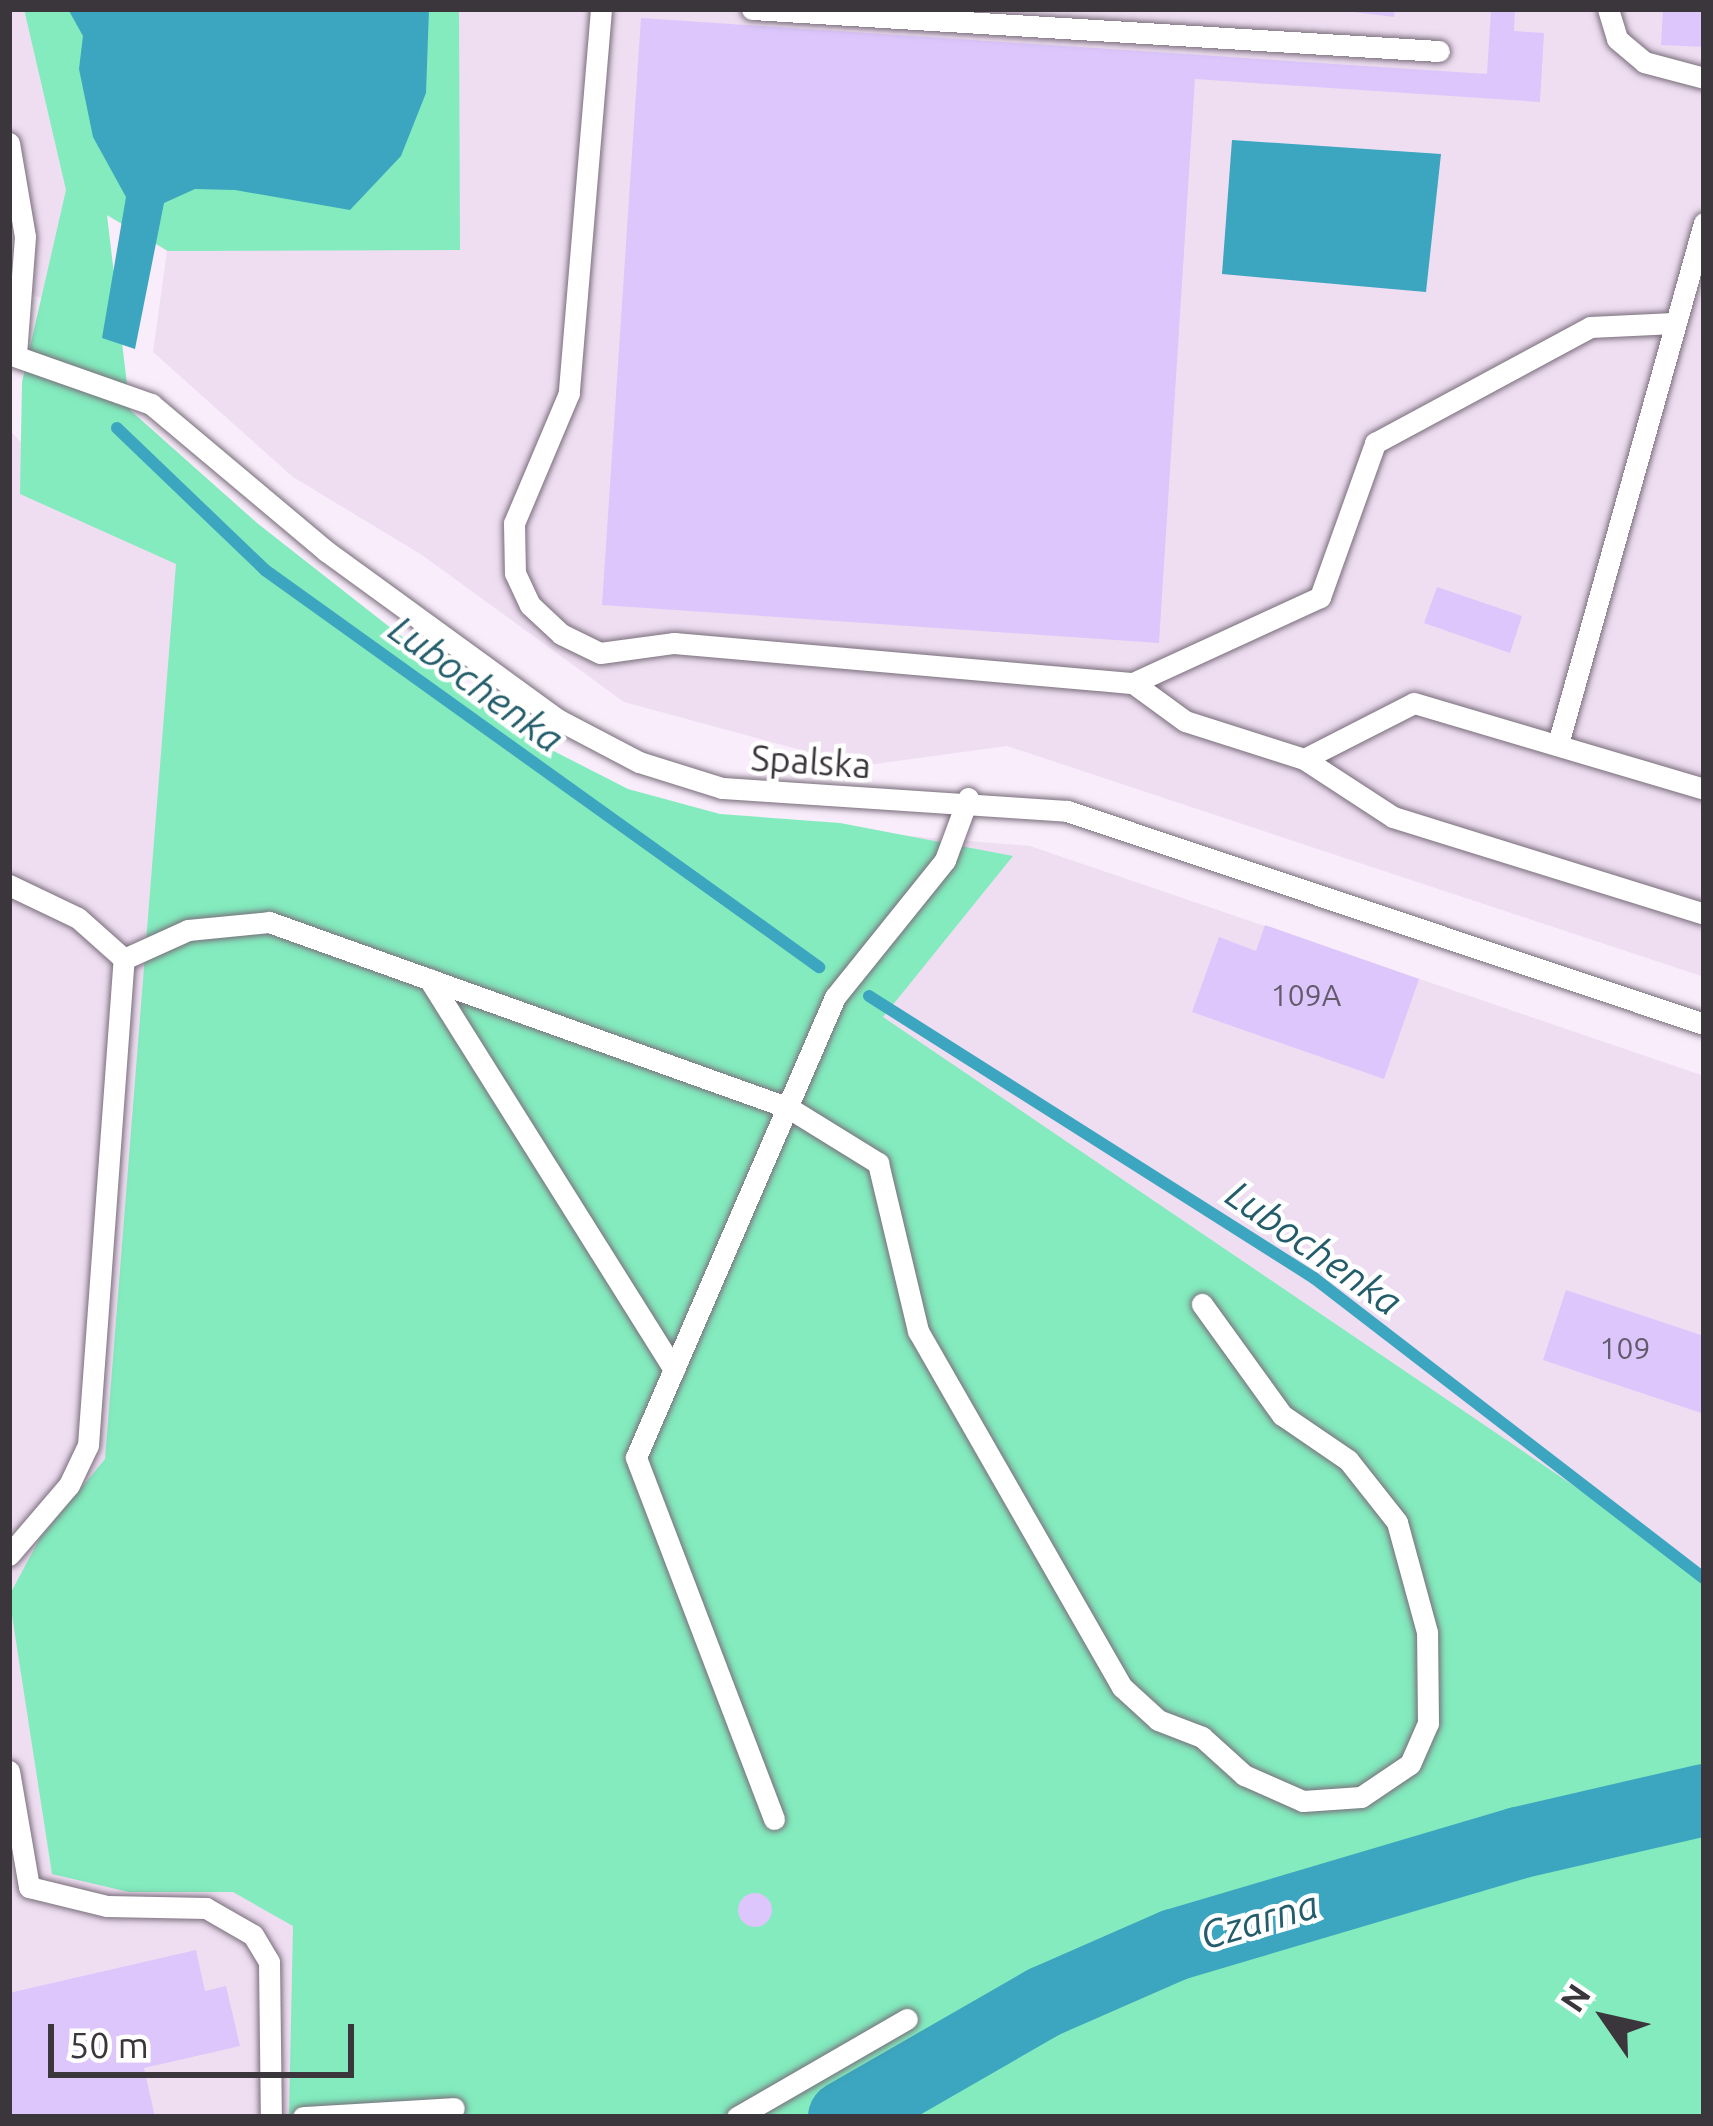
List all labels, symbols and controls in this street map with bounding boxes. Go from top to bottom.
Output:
water label: Lubochenka [380,605,572,763]
street label: Spalska [750,735,872,787]
house number: 109A [1271,977,1341,1013]
water label: Lubochenka [1217,1171,1411,1325]
house number: 109 [1600,1330,1650,1366]
water label: Czarna [1195,1881,1323,1959]
north arrow [1545,1958,1665,2078]
text: N [1553,1977,1597,2018]
scale bar [54,2000,360,2074]
text: 50 m [69,2024,149,2065]

